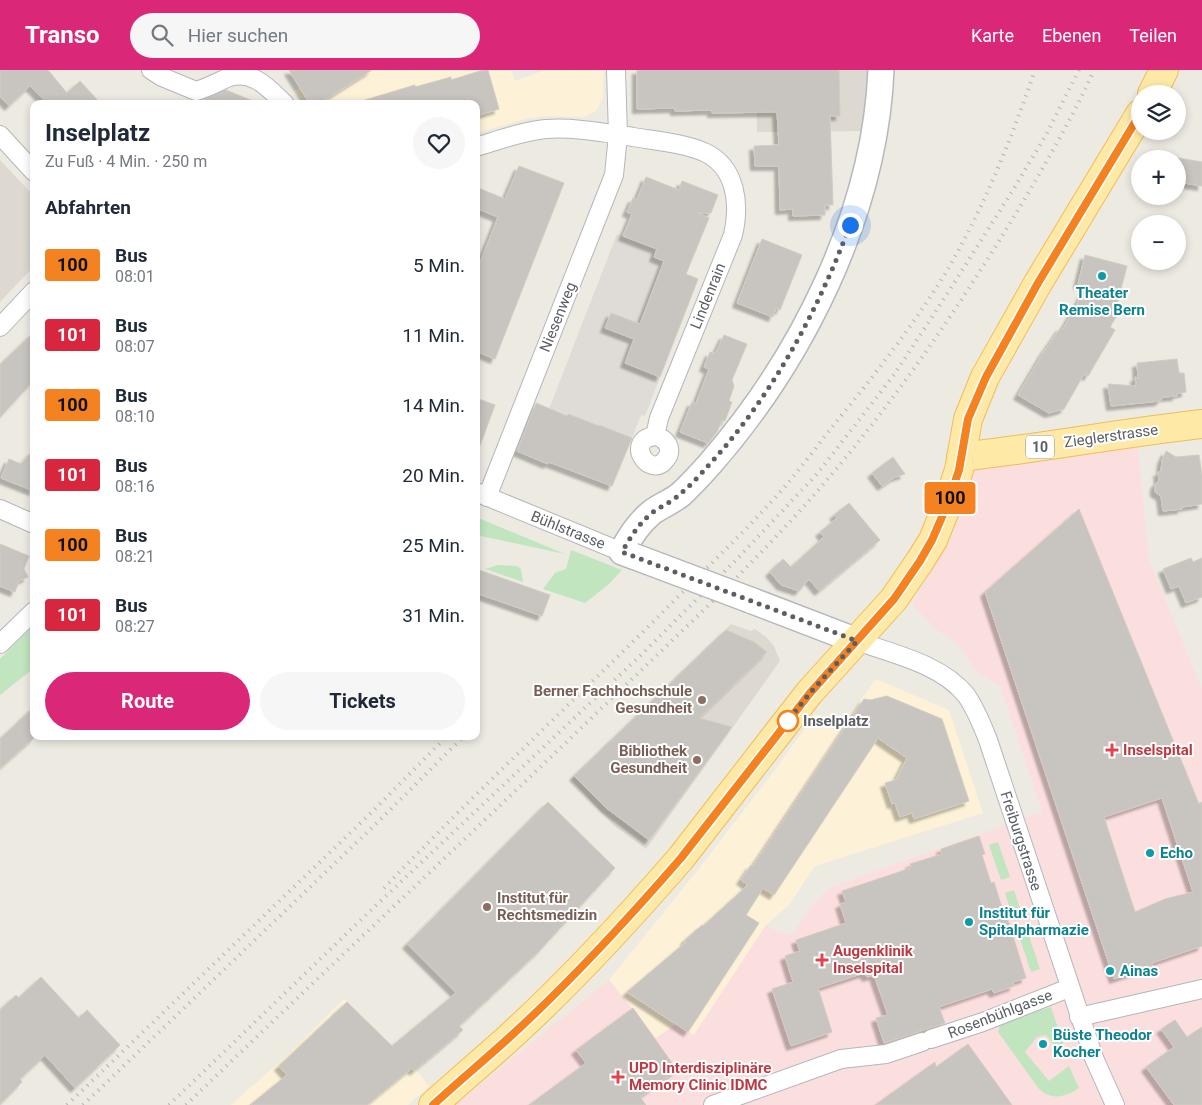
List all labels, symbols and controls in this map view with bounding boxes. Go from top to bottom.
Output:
search box [130,13,480,58]
text: Transo [25,21,100,49]
icon: search [148,21,176,49]
text: Hier suchen [188,24,288,47]
text: Karte [971,25,1014,46]
text: Ebenen [1042,25,1101,46]
text: Teilen [1129,25,1177,46]
map controls [1131,85,1186,270]
button: layers [1131,85,1186,140]
button: heart [413,117,465,169]
text: Inselplatz [45,119,150,147]
button: + [1131,150,1186,205]
text: Zu Fuß · 4 Min. · 250 m [45,152,207,171]
text: Abfahrten [45,196,131,219]
your location [838,213,863,238]
button: − [1131,215,1186,270]
text: Bus [115,244,148,267]
text: 100 [57,254,88,275]
text: 5 Min. [413,254,465,277]
street label: Lindenrain [687,260,729,332]
text: 08:01 [115,267,155,286]
marker: Theater Remise Bern [1096,270,1108,282]
street label: Niesenweg [536,279,580,355]
place label: Theater Remise Bern [1059,284,1145,319]
text: Bus [115,314,148,337]
text: 101 [57,324,88,345]
text: 11 Min. [402,324,465,347]
text: 08:07 [115,337,155,356]
text: Bus [115,384,148,407]
text: 100 [57,394,88,415]
text: 14 Min. [402,394,465,417]
text: 08:10 [115,407,155,426]
street label: Zieglerstrasse [1063,420,1159,452]
road number: 10 [1026,436,1054,458]
text: Bus [115,454,148,477]
text: 101 [57,464,88,485]
text: 20 Min. [402,464,465,487]
text: 08:16 [115,477,155,496]
line badge: 100 [921,482,979,514]
text: 100 [935,487,965,508]
street label: Bühlstrasse [528,507,608,553]
text: Bus [115,524,148,547]
text: 100 [57,534,88,555]
text: 25 Min. [402,534,465,557]
text: 08:21 [115,547,155,566]
text: Bus [115,594,148,617]
text: 101 [57,604,88,625]
text: 31 Min. [402,604,465,627]
text: 08:27 [115,617,155,636]
button: Route [45,672,250,730]
button: Tickets [260,672,465,730]
place label: Berner Fachhochschule Gesundheit [533,682,692,717]
marker: Berner Fachhochschule Gesundheit [696,694,708,706]
marker: Inselplatz [777,710,799,732]
place label: Inselplatz [803,712,869,730]
place label: Inselspital [1123,741,1193,759]
place label: Bibliothek Gesundheit [610,742,688,777]
marker: Inselspital [1105,743,1119,757]
marker: Bibliothek Gesundheit [691,754,703,766]
street label: Freiburgstrasse [996,789,1046,893]
place label: Echo [1160,844,1193,862]
marker: Echo [1144,847,1156,859]
place label: Institut für Rechtsmedizin [497,889,597,924]
marker: Institut für Rechtsmedizin [481,901,493,913]
place label: Institut für Spitalpharmazie [979,904,1089,939]
marker: Institut für Spitalpharmazie [963,916,975,928]
place label: Augenklinik Inselspital [833,942,914,977]
marker: Augenklinik Inselspital [815,953,829,967]
place label: Ainas [1120,962,1158,980]
marker: Ainas [1104,965,1116,977]
street label: Rosenbühlgasse [945,986,1055,1042]
place label: Büste Theodor Kocher [1053,1026,1152,1061]
marker: Büste Theodor Kocher [1037,1038,1049,1050]
place label: UPD Interdisziplinäre Memory Clinic IDMC [629,1059,771,1094]
marker: UPD Interdisziplinäre Memory Clinic IDMC [611,1070,625,1084]

